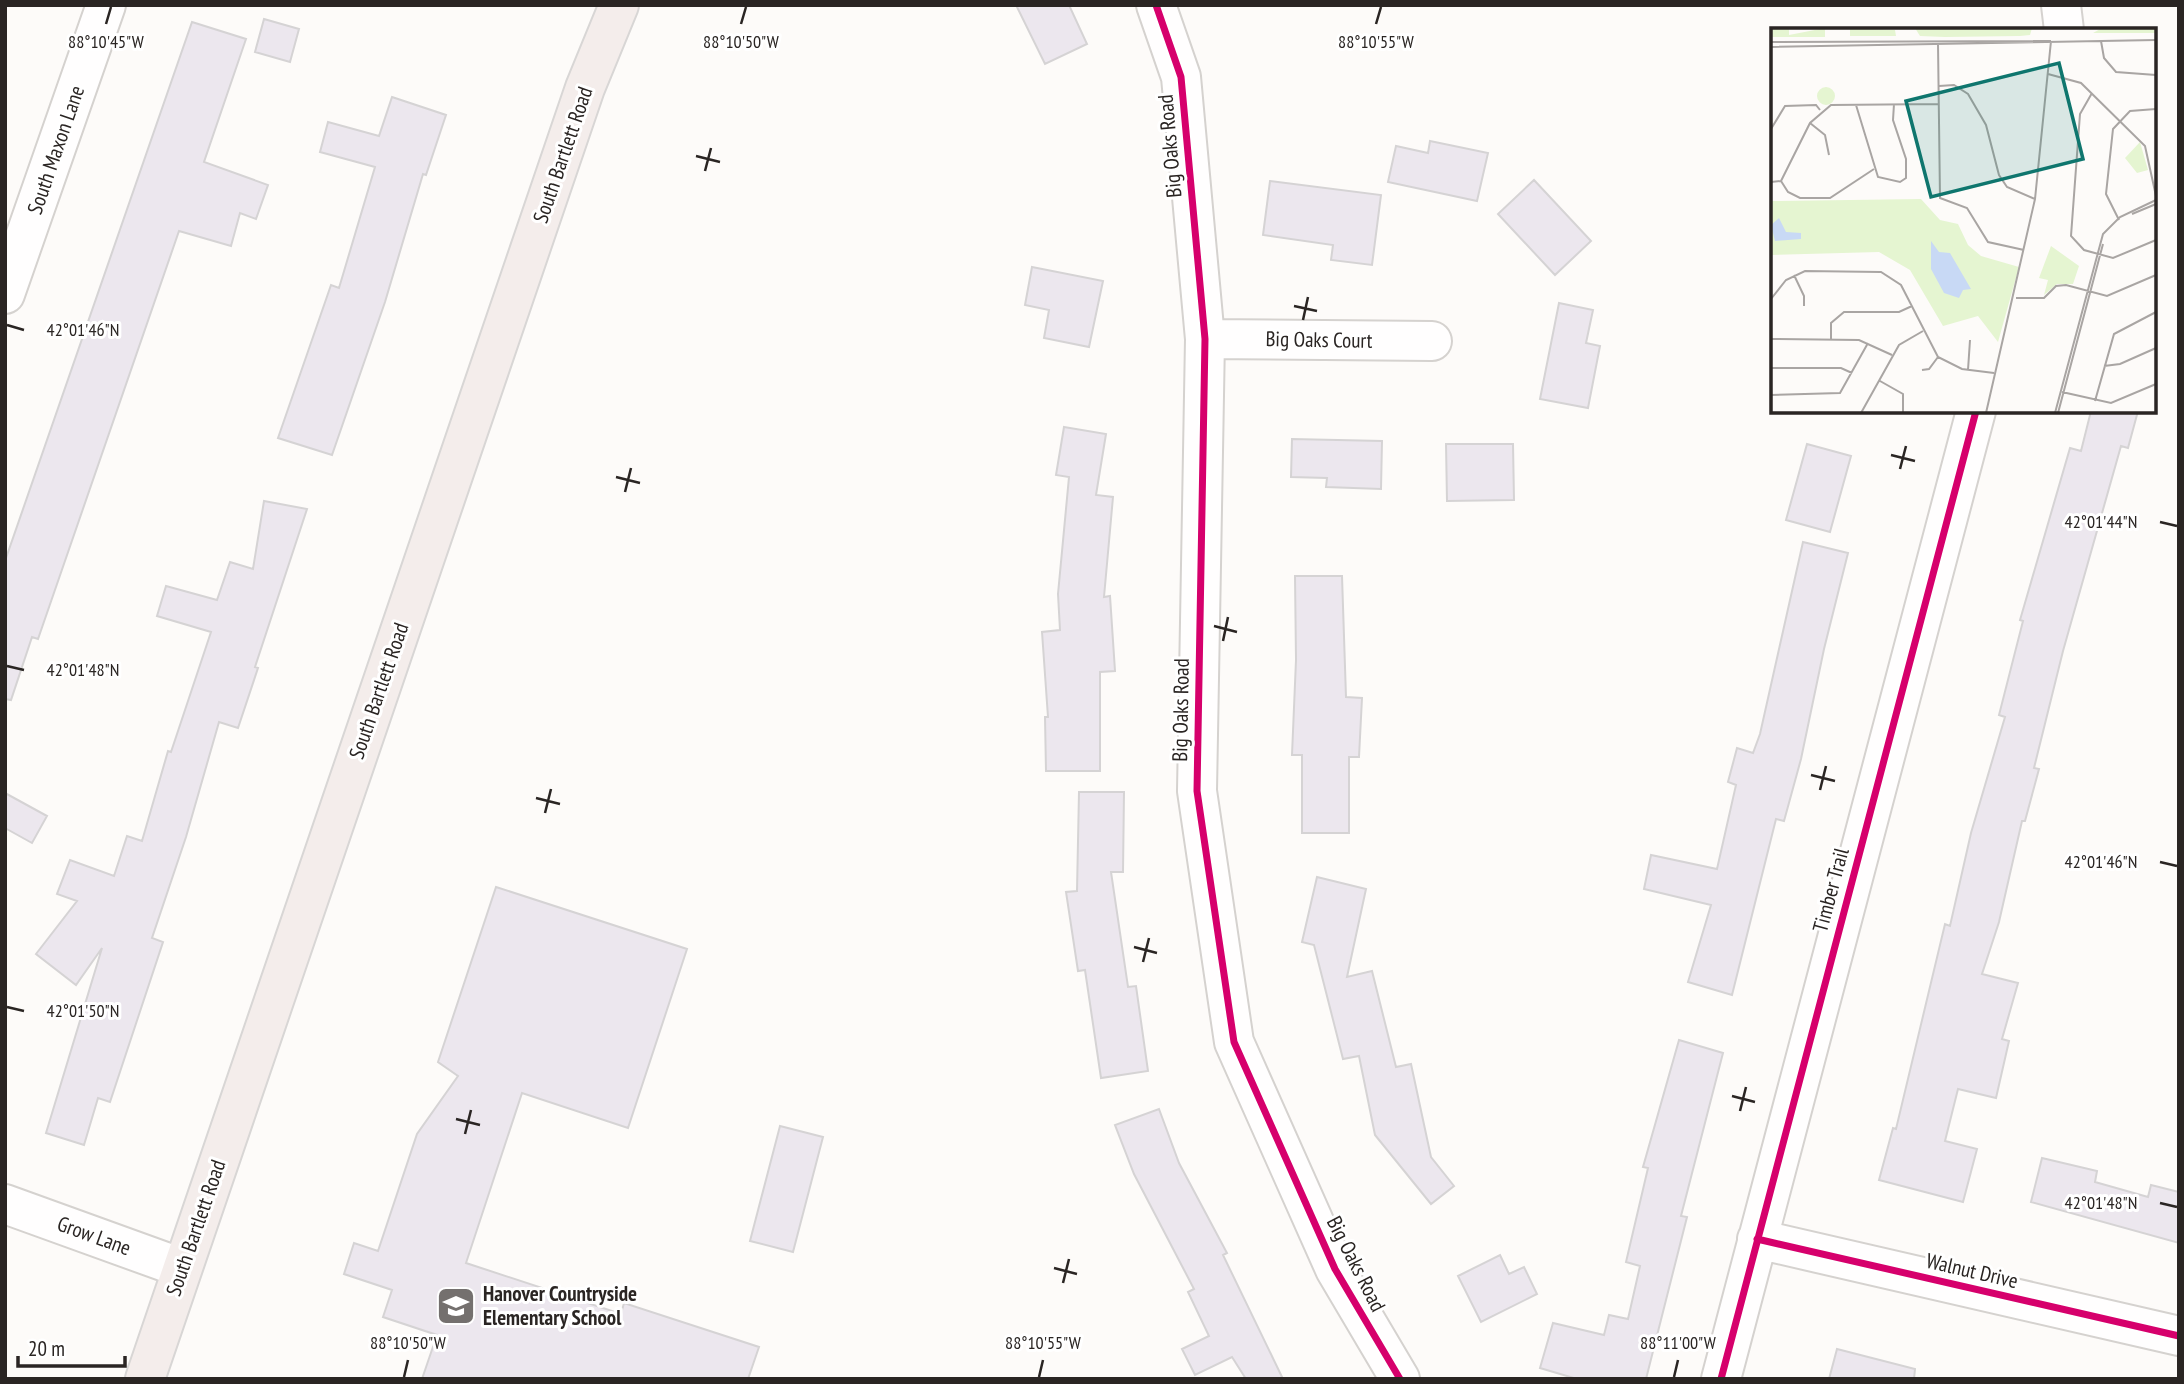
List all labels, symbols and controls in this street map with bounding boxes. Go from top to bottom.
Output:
inset map [1771,28,2156,413]
text: 88°10'45"W [68,30,144,53]
text: 88°10'50"W [703,30,779,53]
text: 88°10'55"W [1338,30,1414,53]
street label: South Maxon Lane [21,82,90,218]
street label: South Bartlett Road [527,83,598,227]
street label: Big Oaks Road [1152,93,1187,199]
text: 42°01'46"N [47,318,119,341]
street label: Big Oaks Court [1265,325,1373,354]
text: 42°01'44"N [2065,510,2137,533]
street label: South Bartlett Road [343,619,414,763]
text: 42°01'48"N [47,658,119,681]
street label: Big Oaks Road [1166,658,1195,762]
street label: Timber Trail [1806,845,1855,935]
text: 42°01'46"N [2065,850,2137,873]
text: 42°01'50"N [47,999,119,1022]
street label: South Bartlett Road [160,1156,231,1300]
text: 42°01'48"N [2065,1191,2137,1214]
street label: Grow Lane [54,1210,135,1261]
street label: Big Oaks Road [1321,1212,1392,1316]
street label: Walnut Drive [1924,1247,2021,1294]
place label: Hanover Countryside Elementary School [483,1280,637,1331]
school or university icon: Hanover Countryside Elementary School [435,1285,477,1327]
scale bar [18,1324,124,1368]
text: 88°10'50"W [370,1331,446,1354]
text: 88°10'55"W [1005,1331,1081,1354]
text: 88°11'00"W [1640,1331,1716,1354]
text: 20 m [28,1335,65,1362]

